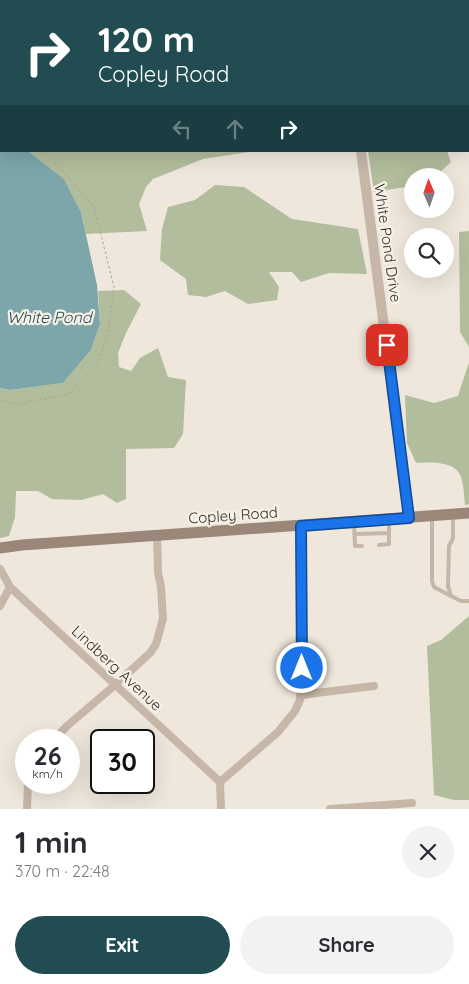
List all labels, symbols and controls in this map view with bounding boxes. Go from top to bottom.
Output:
text: 120 m [98,17,195,61]
icon: right [15,20,80,85]
text: Copley Road [98,60,229,88]
icon: left [168,115,196,143]
icon: ahead [221,115,249,143]
icon: right [274,115,302,143]
north arrow [404,168,454,218]
map controls [404,168,454,278]
street label: White Pond Drive [370,182,406,304]
button: search [404,228,454,278]
water label: White Pond [7,307,94,327]
pin [366,324,408,366]
icon: arrive [373,331,401,359]
street label: Copley Road [188,502,278,528]
street label: Lindberg Avenue [68,621,166,715]
position arrow [275,641,327,693]
speed limit sign: 30 [90,729,155,794]
text: 26 [33,740,62,771]
text: km/h [32,766,63,781]
text: 1 min [15,823,88,861]
button: close [402,826,454,878]
text: 370 m · 22:48 [15,861,110,881]
button: Exit [15,916,230,974]
button: Share [240,916,454,974]

